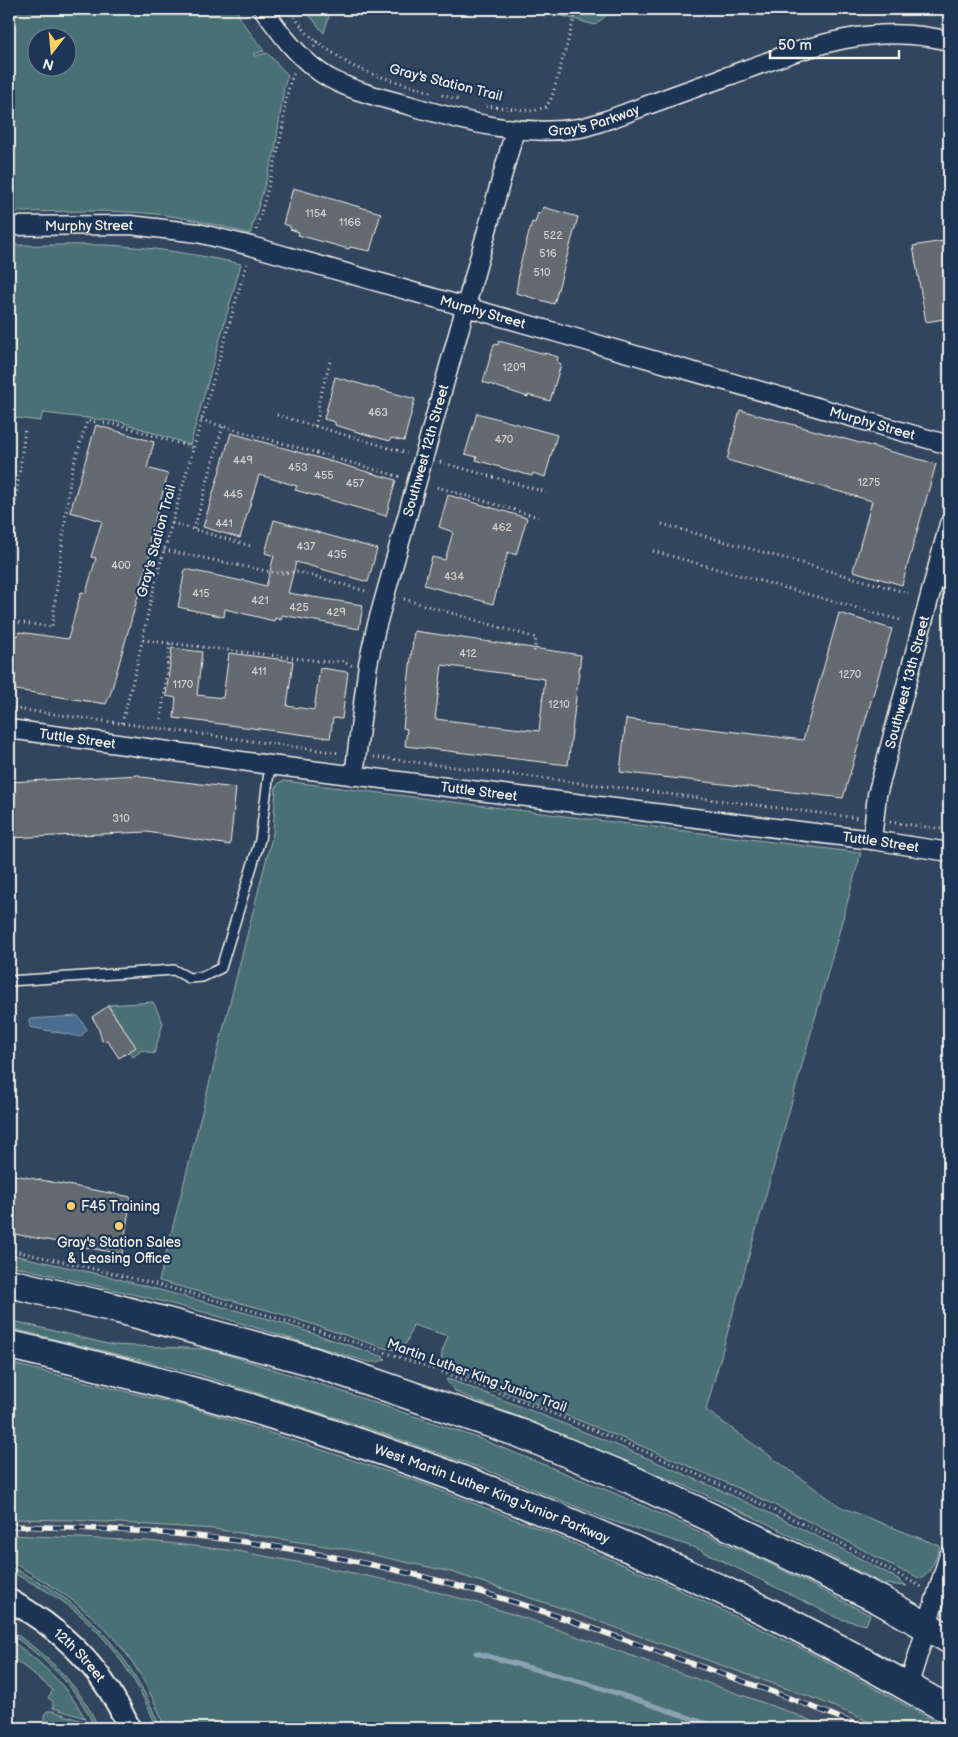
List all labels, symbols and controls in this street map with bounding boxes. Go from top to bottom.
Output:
north arrow [28,28,78,78]
scale bar [770,28,899,60]
text: 50 m [778,36,812,55]
text: N [41,54,56,74]
street label: Gray's Station Trail [388,60,504,105]
street label: Gray's Parkway [548,101,643,140]
house number: 1154 [305,207,327,220]
house number: 1166 [339,216,361,229]
street label: Murphy Street [45,217,135,235]
house number: 522 [543,229,563,242]
house number: 516 [539,247,557,260]
house number: 510 [533,266,551,279]
street label: Murphy Street [438,292,528,333]
house number: 1209 [502,361,526,374]
street label: Southwest 12th Street [399,382,453,519]
street label: Murphy Street [827,403,918,444]
house number: 463 [368,406,388,419]
house number: 470 [495,433,514,446]
house number: 449 [233,454,253,467]
house number: 453 [288,461,308,474]
house number: 455 [314,469,334,482]
house number: 1275 [858,476,880,489]
house number: 457 [346,477,365,490]
street label: Gray's Station Trail [133,483,180,599]
house number: 445 [223,488,243,501]
house number: 441 [215,517,233,530]
house number: 462 [492,521,512,534]
house number: 437 [297,540,316,553]
house number: 435 [327,548,347,561]
house number: 400 [111,559,131,572]
house number: 434 [444,570,464,583]
house number: 415 [192,587,210,600]
house number: 421 [251,594,269,607]
house number: 425 [289,601,309,614]
house number: 429 [326,606,346,619]
street label: Southwest 13th Street [882,613,933,751]
house number: 412 [459,647,477,660]
house number: 411 [251,665,267,678]
house number: 1270 [839,668,862,681]
house number: 1170 [173,678,194,691]
house number: 1210 [548,698,570,711]
street label: Tuttle Street [38,725,117,753]
street label: Tuttle Street [440,778,519,805]
house number: 310 [112,812,130,825]
street label: Tuttle Street [841,828,921,856]
place label: F45 Training [81,1198,160,1215]
marker: F45 Training [65,1200,77,1212]
marker: Gray's Station Sales & Leasing Office [113,1220,125,1232]
place label: Gray's Station Sales & Leasing Office [57,1234,181,1267]
street label: Martin Luther King Junior Trail [385,1335,569,1416]
street label: West Martin Luther King Junior Parkway [372,1441,613,1548]
street label: 12th Street [50,1625,109,1686]

